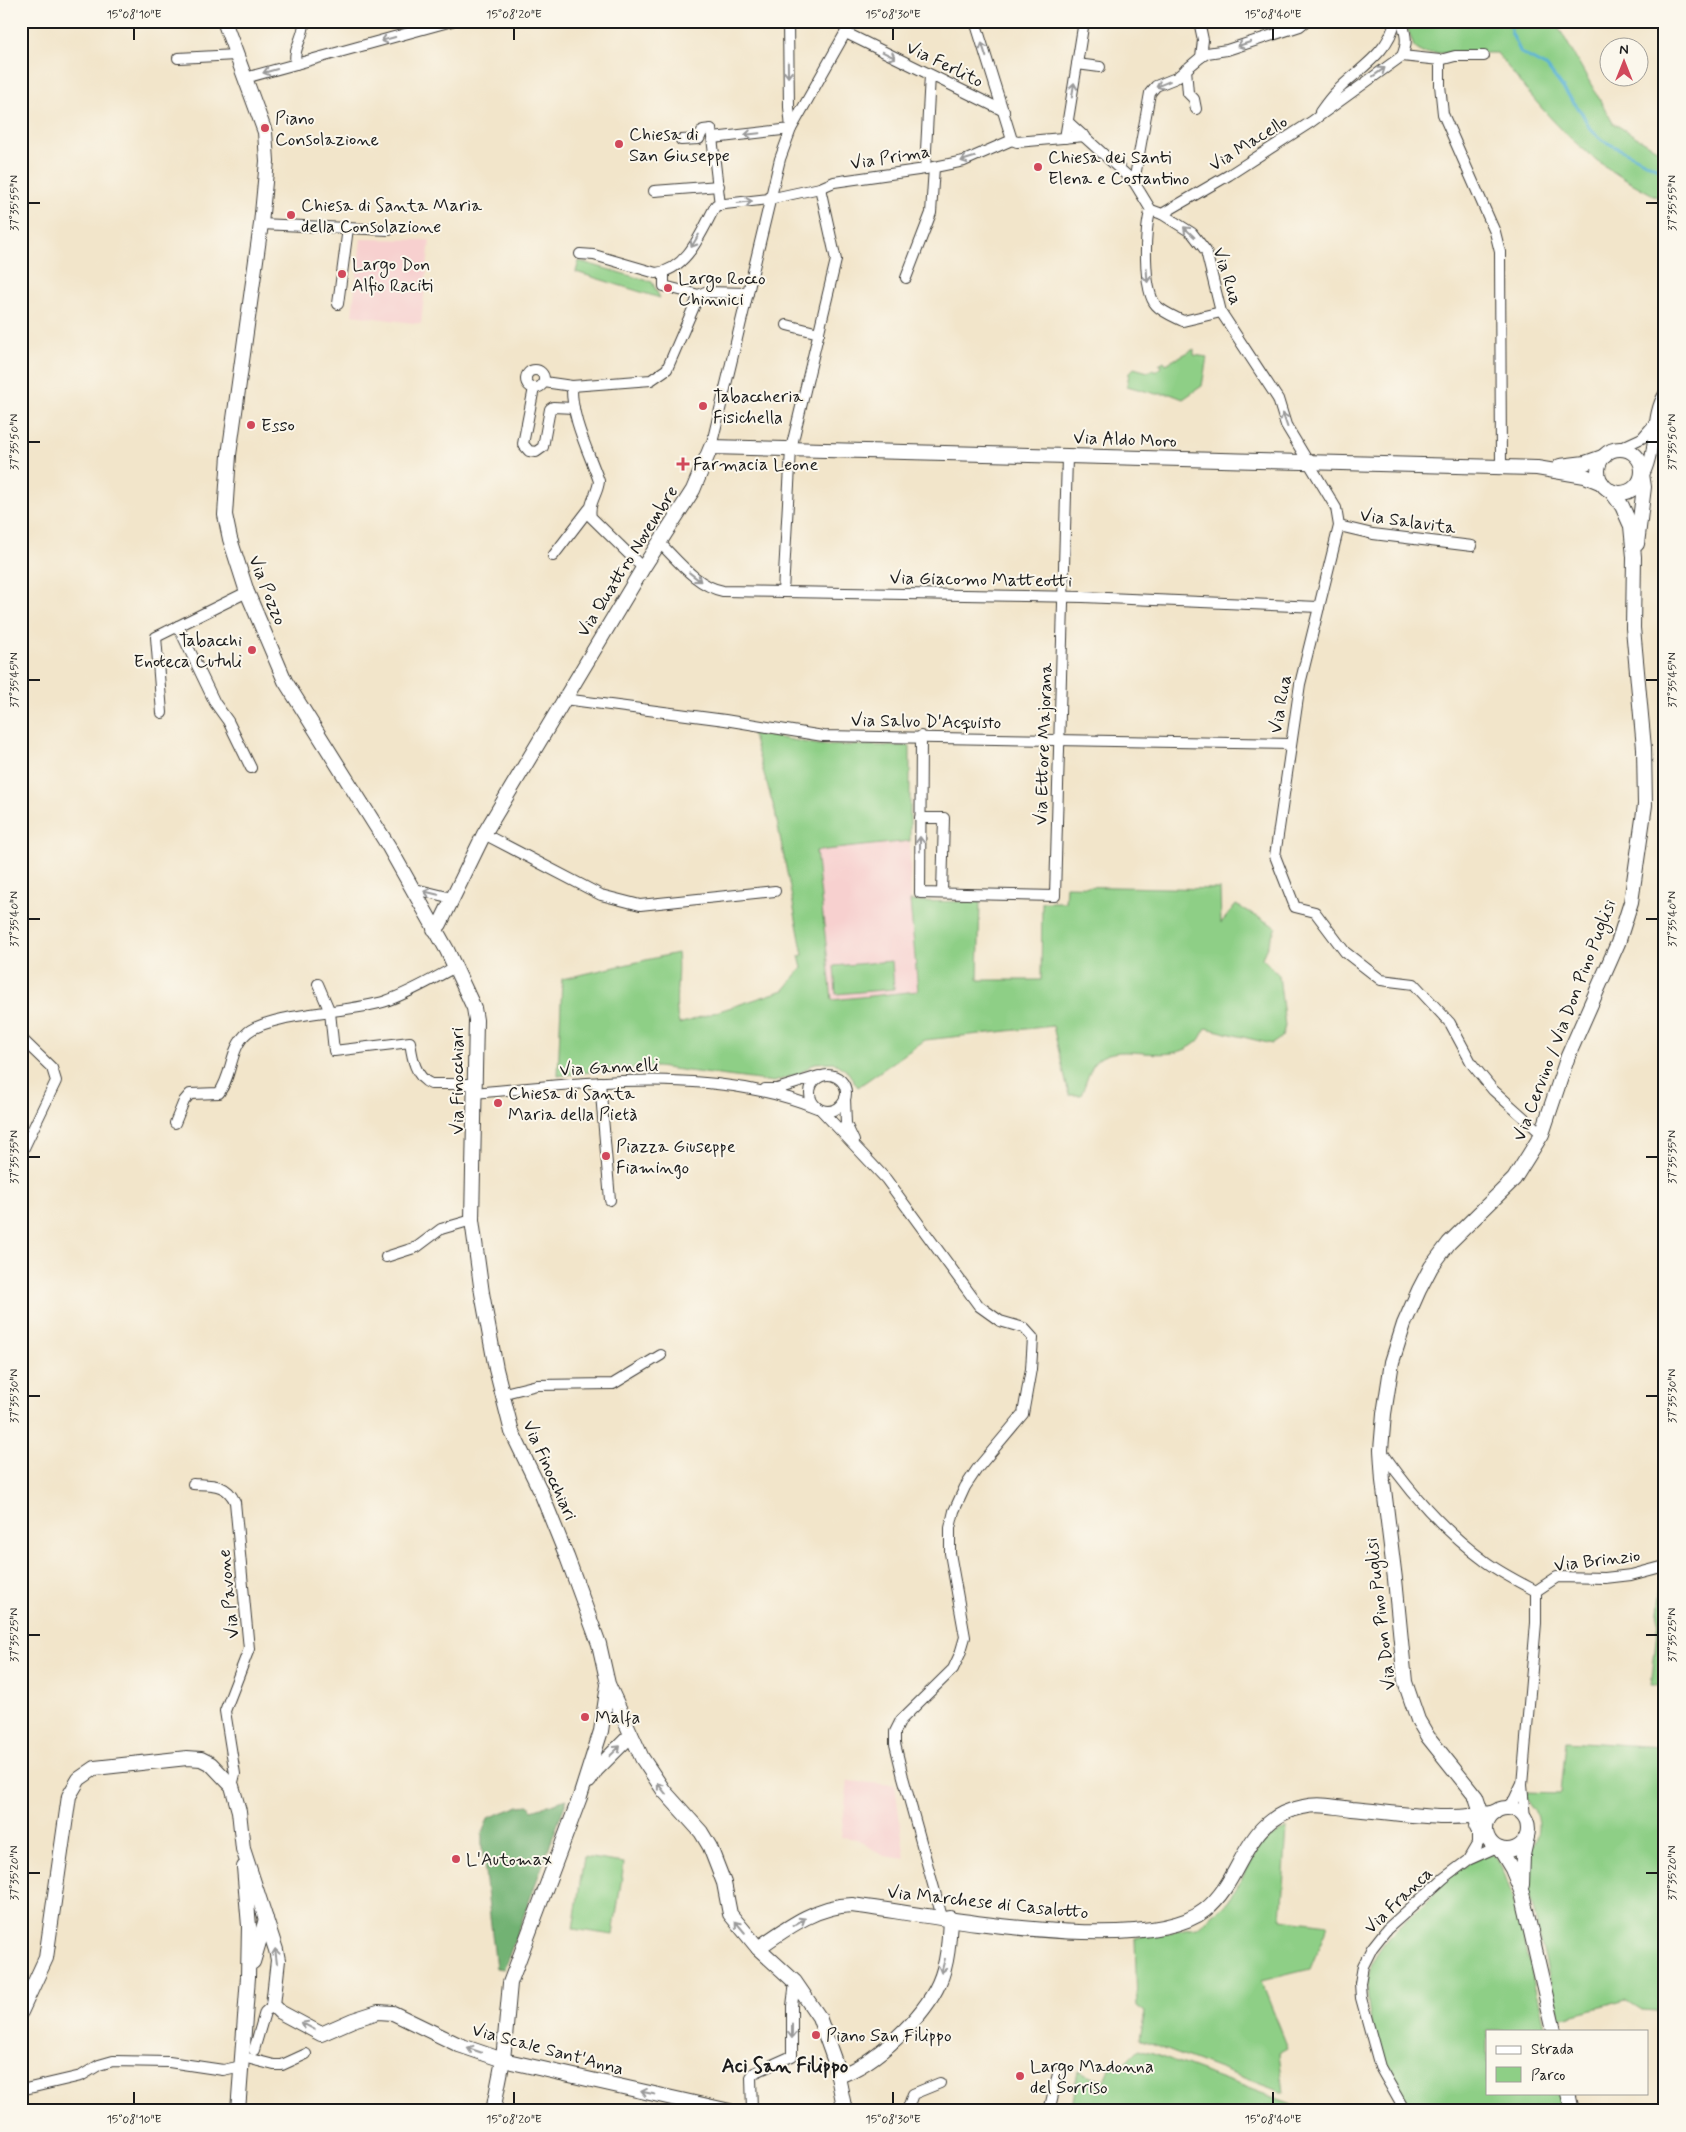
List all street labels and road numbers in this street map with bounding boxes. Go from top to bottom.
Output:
street label: Via Ferlito [902,36,987,94]
street label: Via Macello [1205,110,1292,177]
street label: Via Prima [849,140,932,176]
street label: Via Rua [1206,244,1248,308]
street label: Via Aldo Moro [1073,426,1177,454]
street label: Via Quattro Novembre [571,481,684,642]
street label: Via Salavita [1358,503,1458,541]
street label: Via Pozzo [242,552,292,629]
street label: Via Giacomo Matteotti [889,566,1072,594]
street label: Via Ettore Majorana [1029,662,1059,826]
street label: Via Rua [1264,673,1298,736]
street label: Via Salvo D'Acquisto [851,709,1001,735]
street label: Via Cervino / Via Don Pino Puglisi [1508,896,1623,1145]
street label: Via Finocchiari [446,1027,470,1135]
street label: Via Gannelli [559,1053,659,1083]
street label: Via Finocchiari [516,1416,582,1524]
street label: Via Don Pino Puglisi [1360,1536,1403,1691]
street label: Via Brinzio [1553,1544,1642,1578]
street label: Via Pavone [212,1548,246,1640]
street label: Via Franca [1359,1862,1438,1939]
street label: Via Marchese di Casalotto [886,1880,1090,1926]
street label: Via Scale Sant'Anna [469,2018,626,2082]

